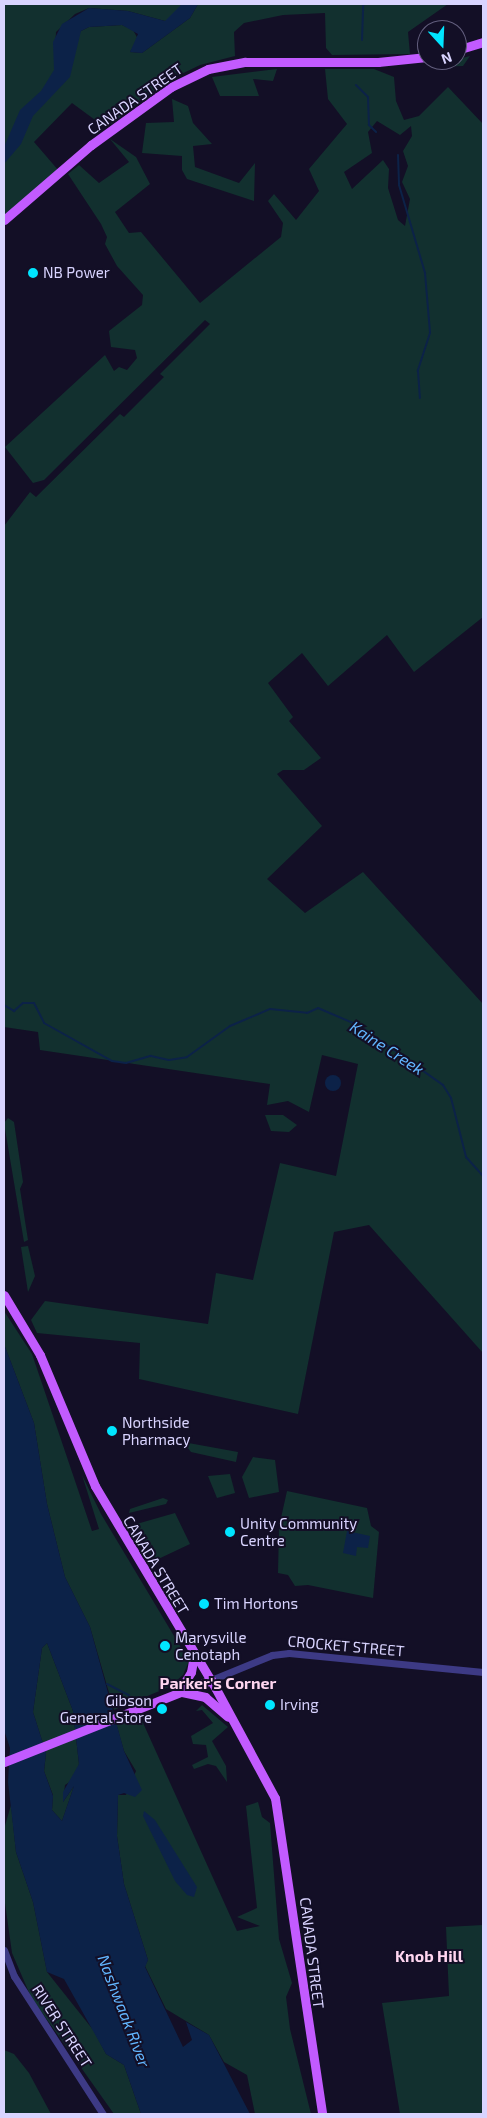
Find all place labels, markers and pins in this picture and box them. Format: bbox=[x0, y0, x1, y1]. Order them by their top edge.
place label: NB Power bbox=[43, 264, 110, 282]
marker: NB Power bbox=[27, 267, 39, 279]
place label: Northside Pharmacy bbox=[122, 1413, 190, 1448]
marker: Northside Pharmacy bbox=[106, 1425, 118, 1437]
place label: Unity Community Centre bbox=[240, 1514, 357, 1549]
marker: Unity Community Centre bbox=[224, 1526, 236, 1538]
place label: Tim Hortons bbox=[214, 1595, 298, 1613]
marker: Tim Hortons bbox=[198, 1598, 210, 1610]
place label: Marysville Cenotaph bbox=[175, 1628, 247, 1663]
marker: Marysville Cenotaph bbox=[159, 1640, 171, 1652]
place label: Gibson General Store bbox=[59, 1691, 152, 1726]
place label: Irving bbox=[280, 1696, 319, 1714]
marker: Irving bbox=[264, 1699, 276, 1711]
marker: Gibson General Store bbox=[156, 1703, 168, 1715]

